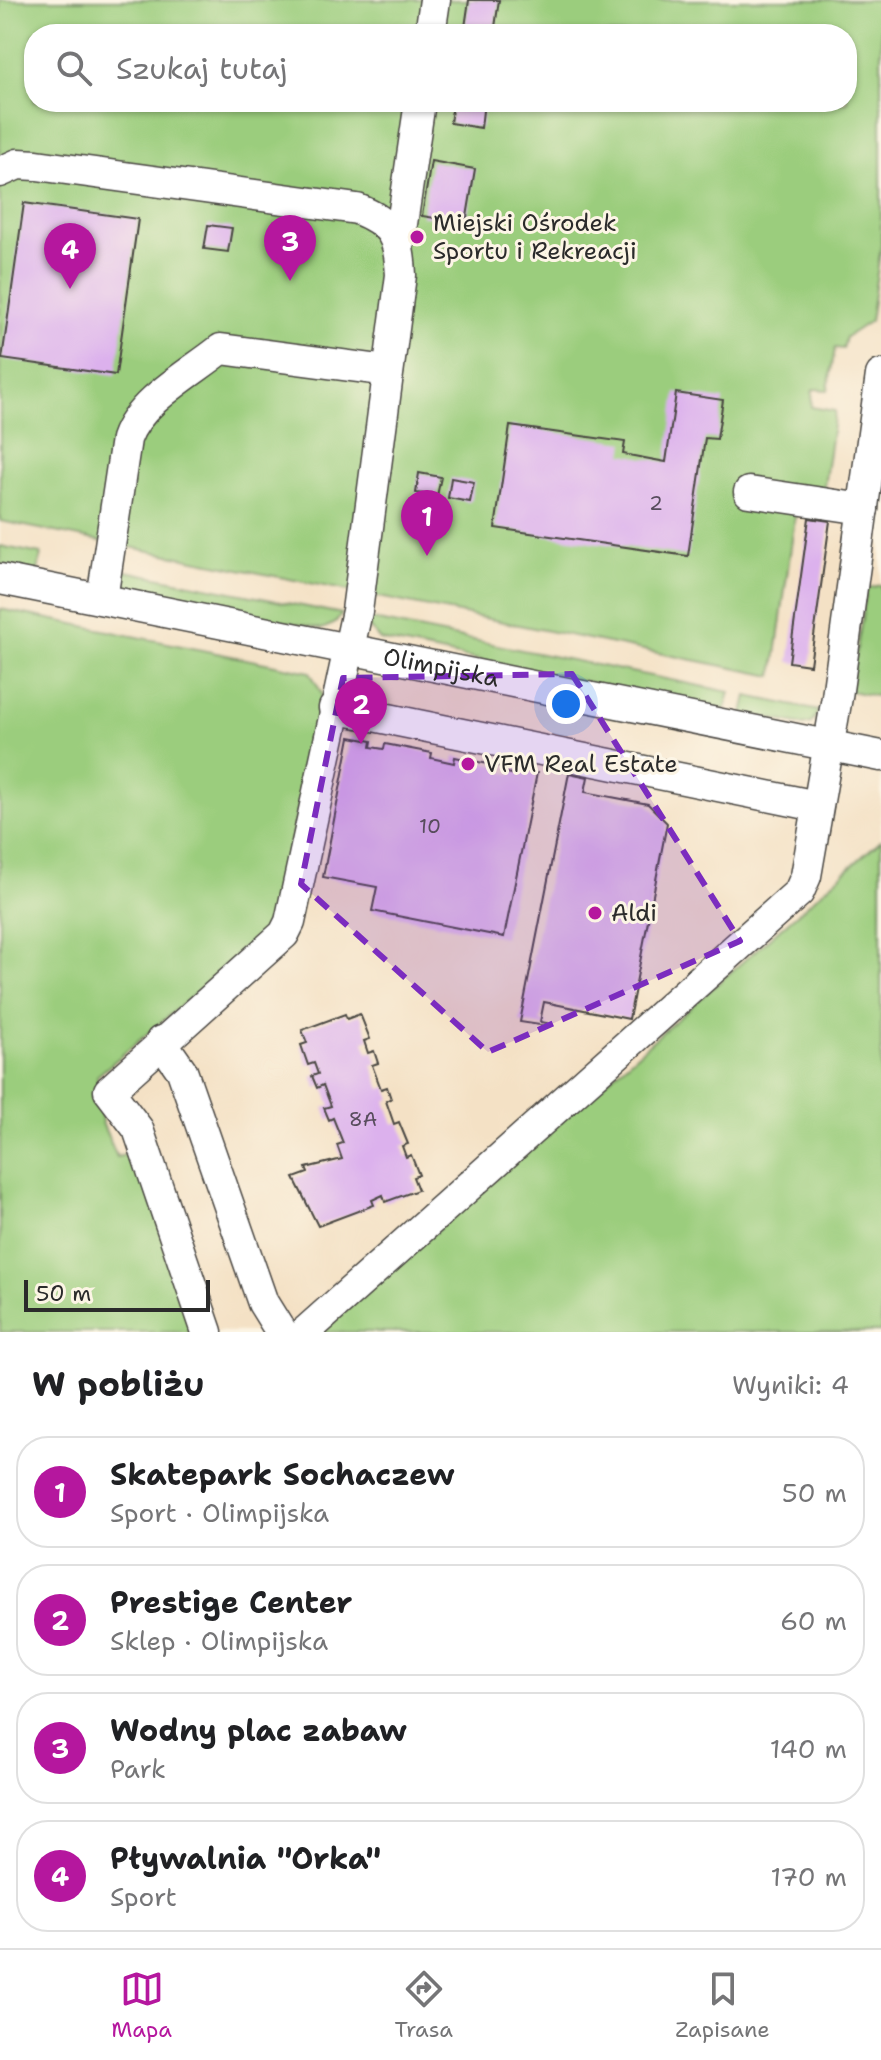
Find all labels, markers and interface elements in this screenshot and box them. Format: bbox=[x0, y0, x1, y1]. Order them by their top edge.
search box bbox=[24, 24, 857, 112]
icon: search bbox=[52, 46, 96, 90]
text: Szukaj tutaj bbox=[116, 48, 288, 89]
place label: Miejski Ośrodek Sportu i Rekreacji bbox=[433, 207, 637, 267]
pin: 3 bbox=[264, 215, 316, 281]
pin: 4 bbox=[44, 223, 96, 289]
marker: Miejski Ośrodek Sportu i Rekreacji bbox=[408, 228, 426, 246]
pin: 1 bbox=[401, 490, 453, 556]
house number: 2 bbox=[649, 490, 663, 516]
street label: Olimpijska bbox=[380, 640, 502, 695]
pin: 2 bbox=[335, 678, 387, 744]
your location bbox=[546, 684, 586, 724]
place label: VFM Real Estate bbox=[484, 748, 678, 780]
marker: VFM Real Estate bbox=[459, 755, 477, 773]
house number: 10 bbox=[419, 813, 441, 839]
place label: Aldi bbox=[611, 897, 657, 929]
marker: Aldi bbox=[586, 904, 604, 922]
house number: 8A bbox=[349, 1106, 377, 1132]
scale bar bbox=[24, 1276, 210, 1312]
text: 50 m bbox=[36, 1279, 91, 1308]
text: W pobliżu bbox=[32, 1361, 205, 1407]
text: Wyniki: 4 bbox=[732, 1367, 849, 1402]
text: Skatepark Sochaczew bbox=[110, 1454, 454, 1495]
text: 1 bbox=[54, 1475, 66, 1510]
text: 50 m bbox=[782, 1475, 847, 1510]
text: Sport · Olimpijska bbox=[110, 1495, 329, 1530]
text: Prestige Center bbox=[110, 1582, 352, 1623]
text: 2 bbox=[51, 1603, 69, 1638]
text: 60 m bbox=[780, 1603, 847, 1638]
text: Sklep · Olimpijska bbox=[110, 1623, 328, 1658]
text: Wodny plac zabaw bbox=[110, 1710, 407, 1751]
text: 3 bbox=[51, 1731, 69, 1766]
text: 140 m bbox=[770, 1731, 847, 1766]
text: Park bbox=[110, 1751, 166, 1786]
text: Pływalnia "Orka" bbox=[110, 1838, 381, 1879]
text: 4 bbox=[51, 1859, 69, 1894]
text: 170 m bbox=[770, 1859, 847, 1894]
text: Sport bbox=[110, 1879, 177, 1914]
tab: Mapa bbox=[111, 1967, 172, 2044]
tab: Trasa bbox=[394, 1967, 453, 2044]
tab: Zapisane bbox=[675, 1967, 770, 2044]

